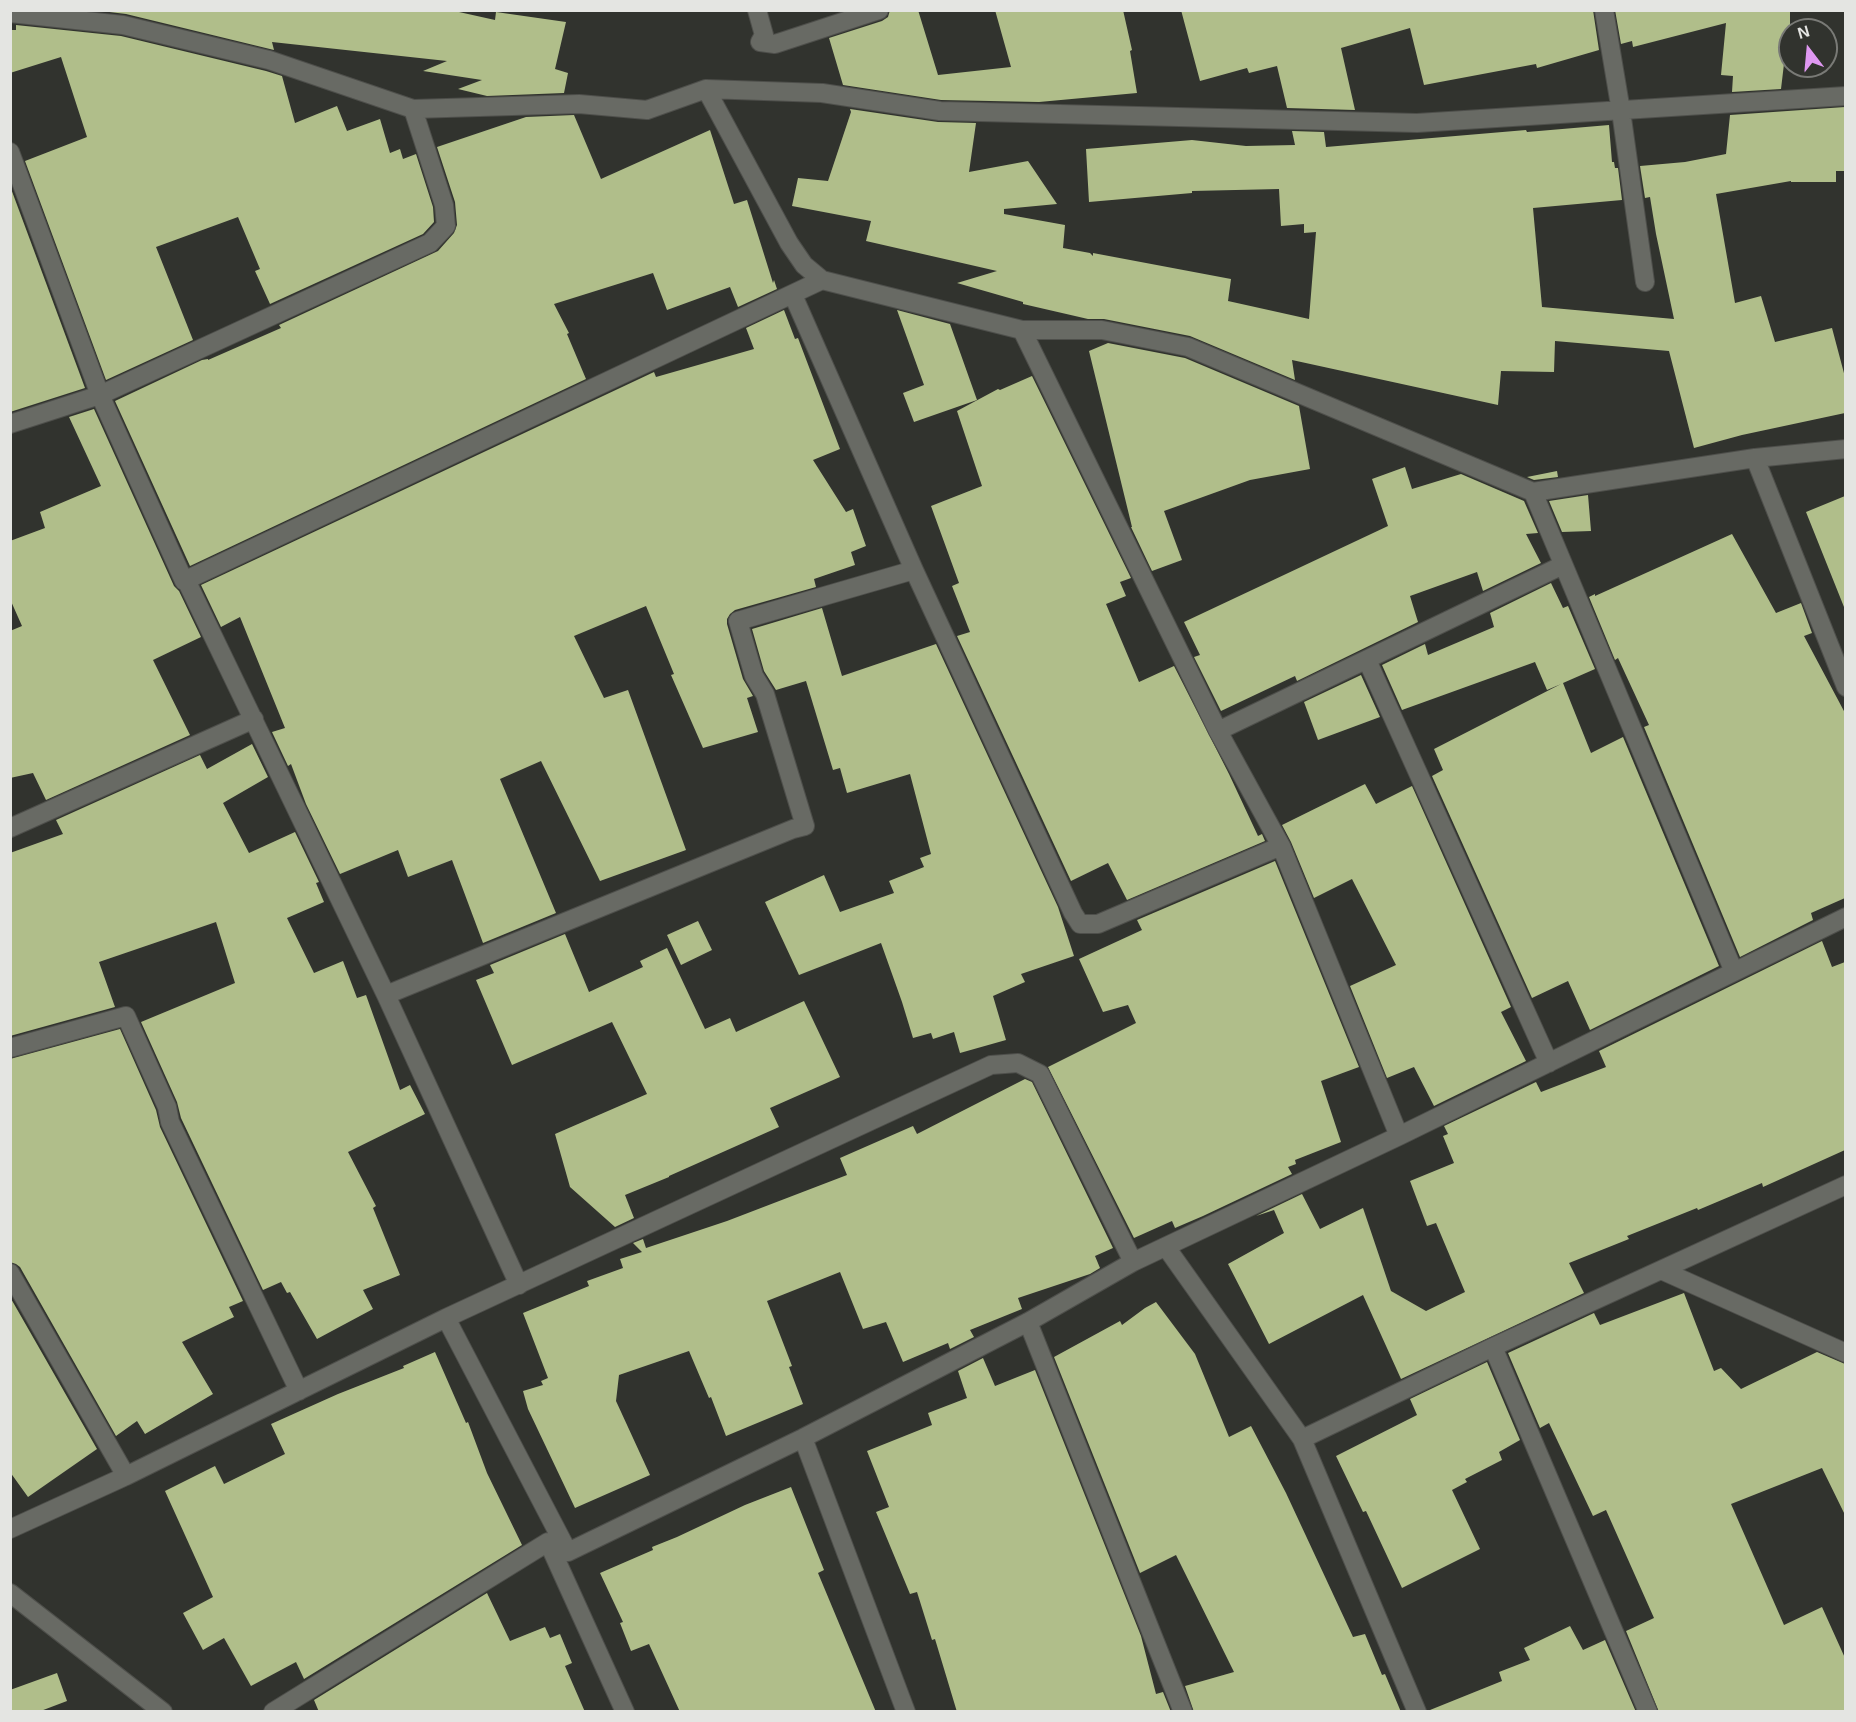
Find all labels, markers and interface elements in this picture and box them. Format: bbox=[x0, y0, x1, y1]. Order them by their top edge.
north arrow bbox=[1778, 18, 1838, 78]
text: N bbox=[1796, 22, 1811, 42]

